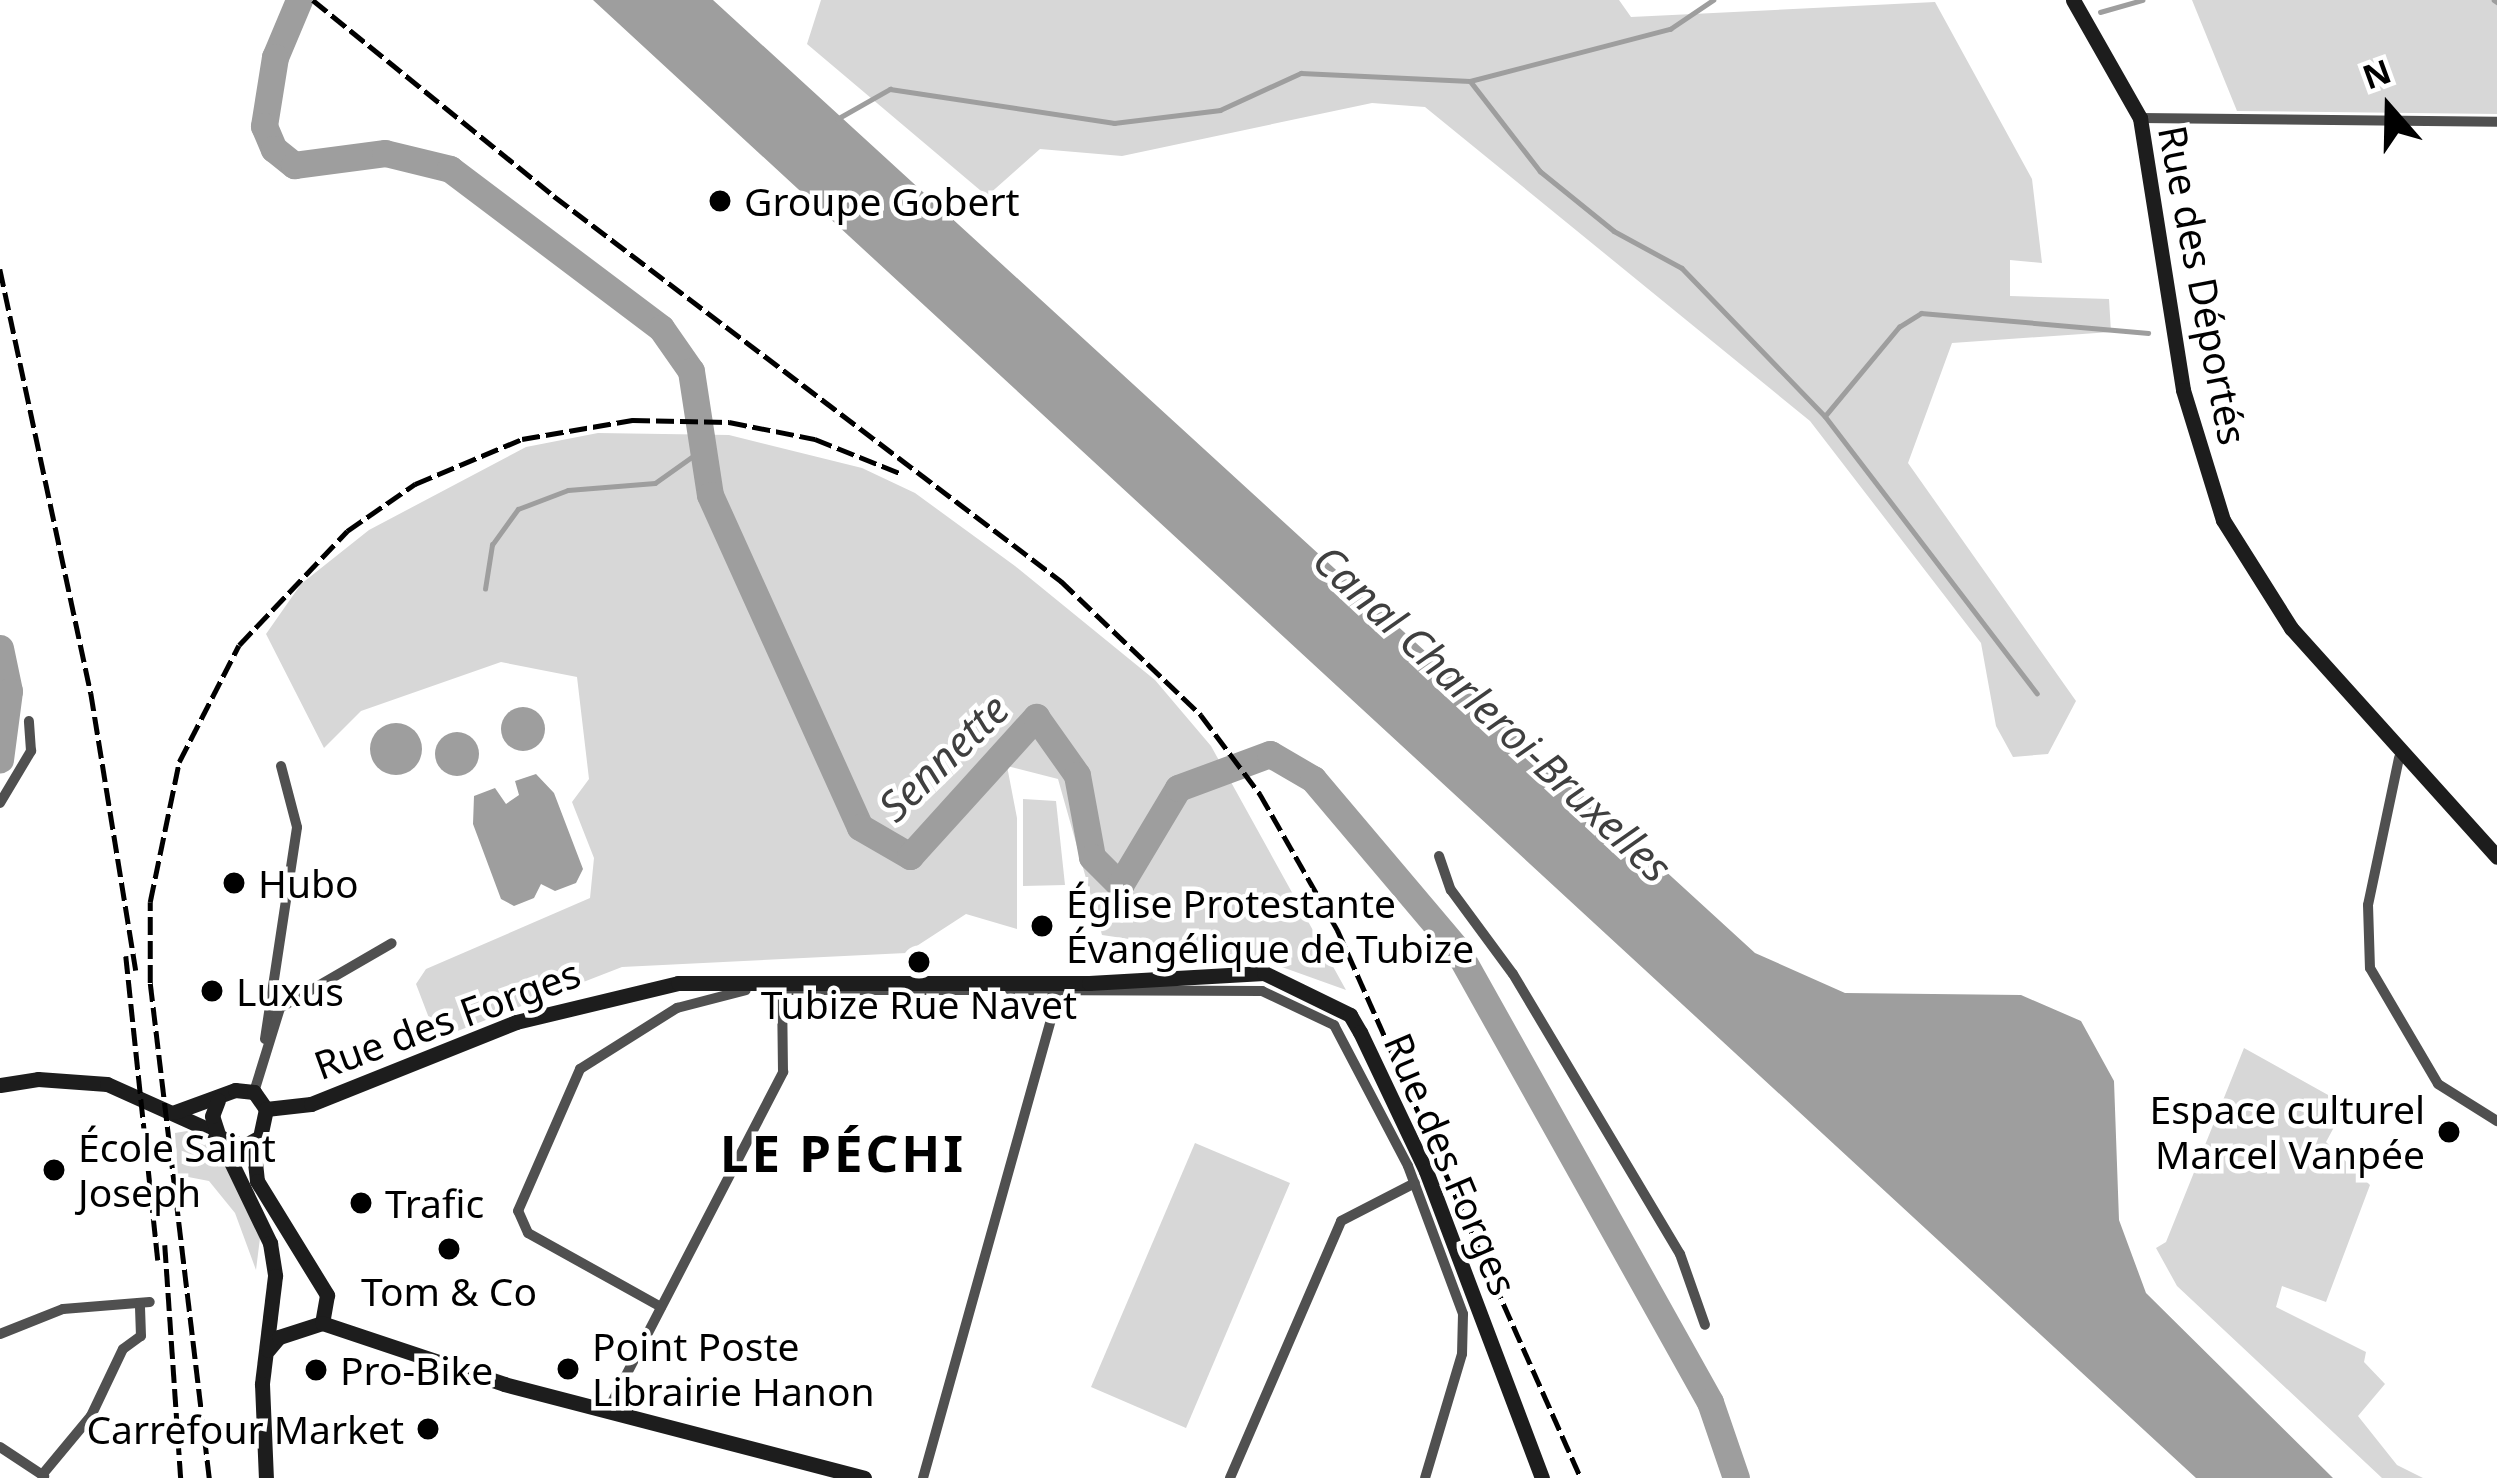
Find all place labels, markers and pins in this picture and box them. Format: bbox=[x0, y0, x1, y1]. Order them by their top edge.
place label: Groupe Gobert bbox=[744, 178, 1020, 224]
marker: Groupe Gobert bbox=[707, 188, 733, 214]
place label: Hubo bbox=[258, 860, 359, 906]
marker: Hubo bbox=[221, 870, 247, 896]
place label: Église Protestante Évangélique de Tubize bbox=[1066, 881, 1474, 972]
marker: Église Protestante Évangélique de Tubize bbox=[1029, 913, 1055, 939]
marker: Tubize Rue Navet bbox=[906, 949, 932, 975]
place label: Luxus bbox=[236, 968, 344, 1014]
marker: Luxus bbox=[199, 978, 225, 1004]
place label: Tubize Rue Navet bbox=[761, 981, 1077, 1027]
place label: Espace culturel Marcel Vanpée bbox=[2149, 1087, 2425, 1178]
marker: Espace culturel Marcel Vanpée bbox=[2436, 1119, 2462, 1145]
place label: École Saint Joseph bbox=[78, 1125, 276, 1216]
marker: École Saint Joseph bbox=[41, 1157, 67, 1183]
place label: Trafic bbox=[385, 1180, 484, 1226]
marker: Trafic bbox=[348, 1190, 374, 1216]
marker: Tom & Co bbox=[436, 1236, 462, 1262]
place label: Tom & Co bbox=[361, 1268, 537, 1314]
place label: Point Poste Librairie Hanon bbox=[592, 1324, 875, 1415]
place label: Pro-Bike bbox=[340, 1347, 493, 1393]
marker: Point Poste Librairie Hanon bbox=[555, 1356, 581, 1382]
marker: Pro-Bike bbox=[303, 1357, 329, 1383]
place label: Carrefour Market bbox=[86, 1406, 404, 1452]
marker: Carrefour Market bbox=[415, 1416, 441, 1442]

